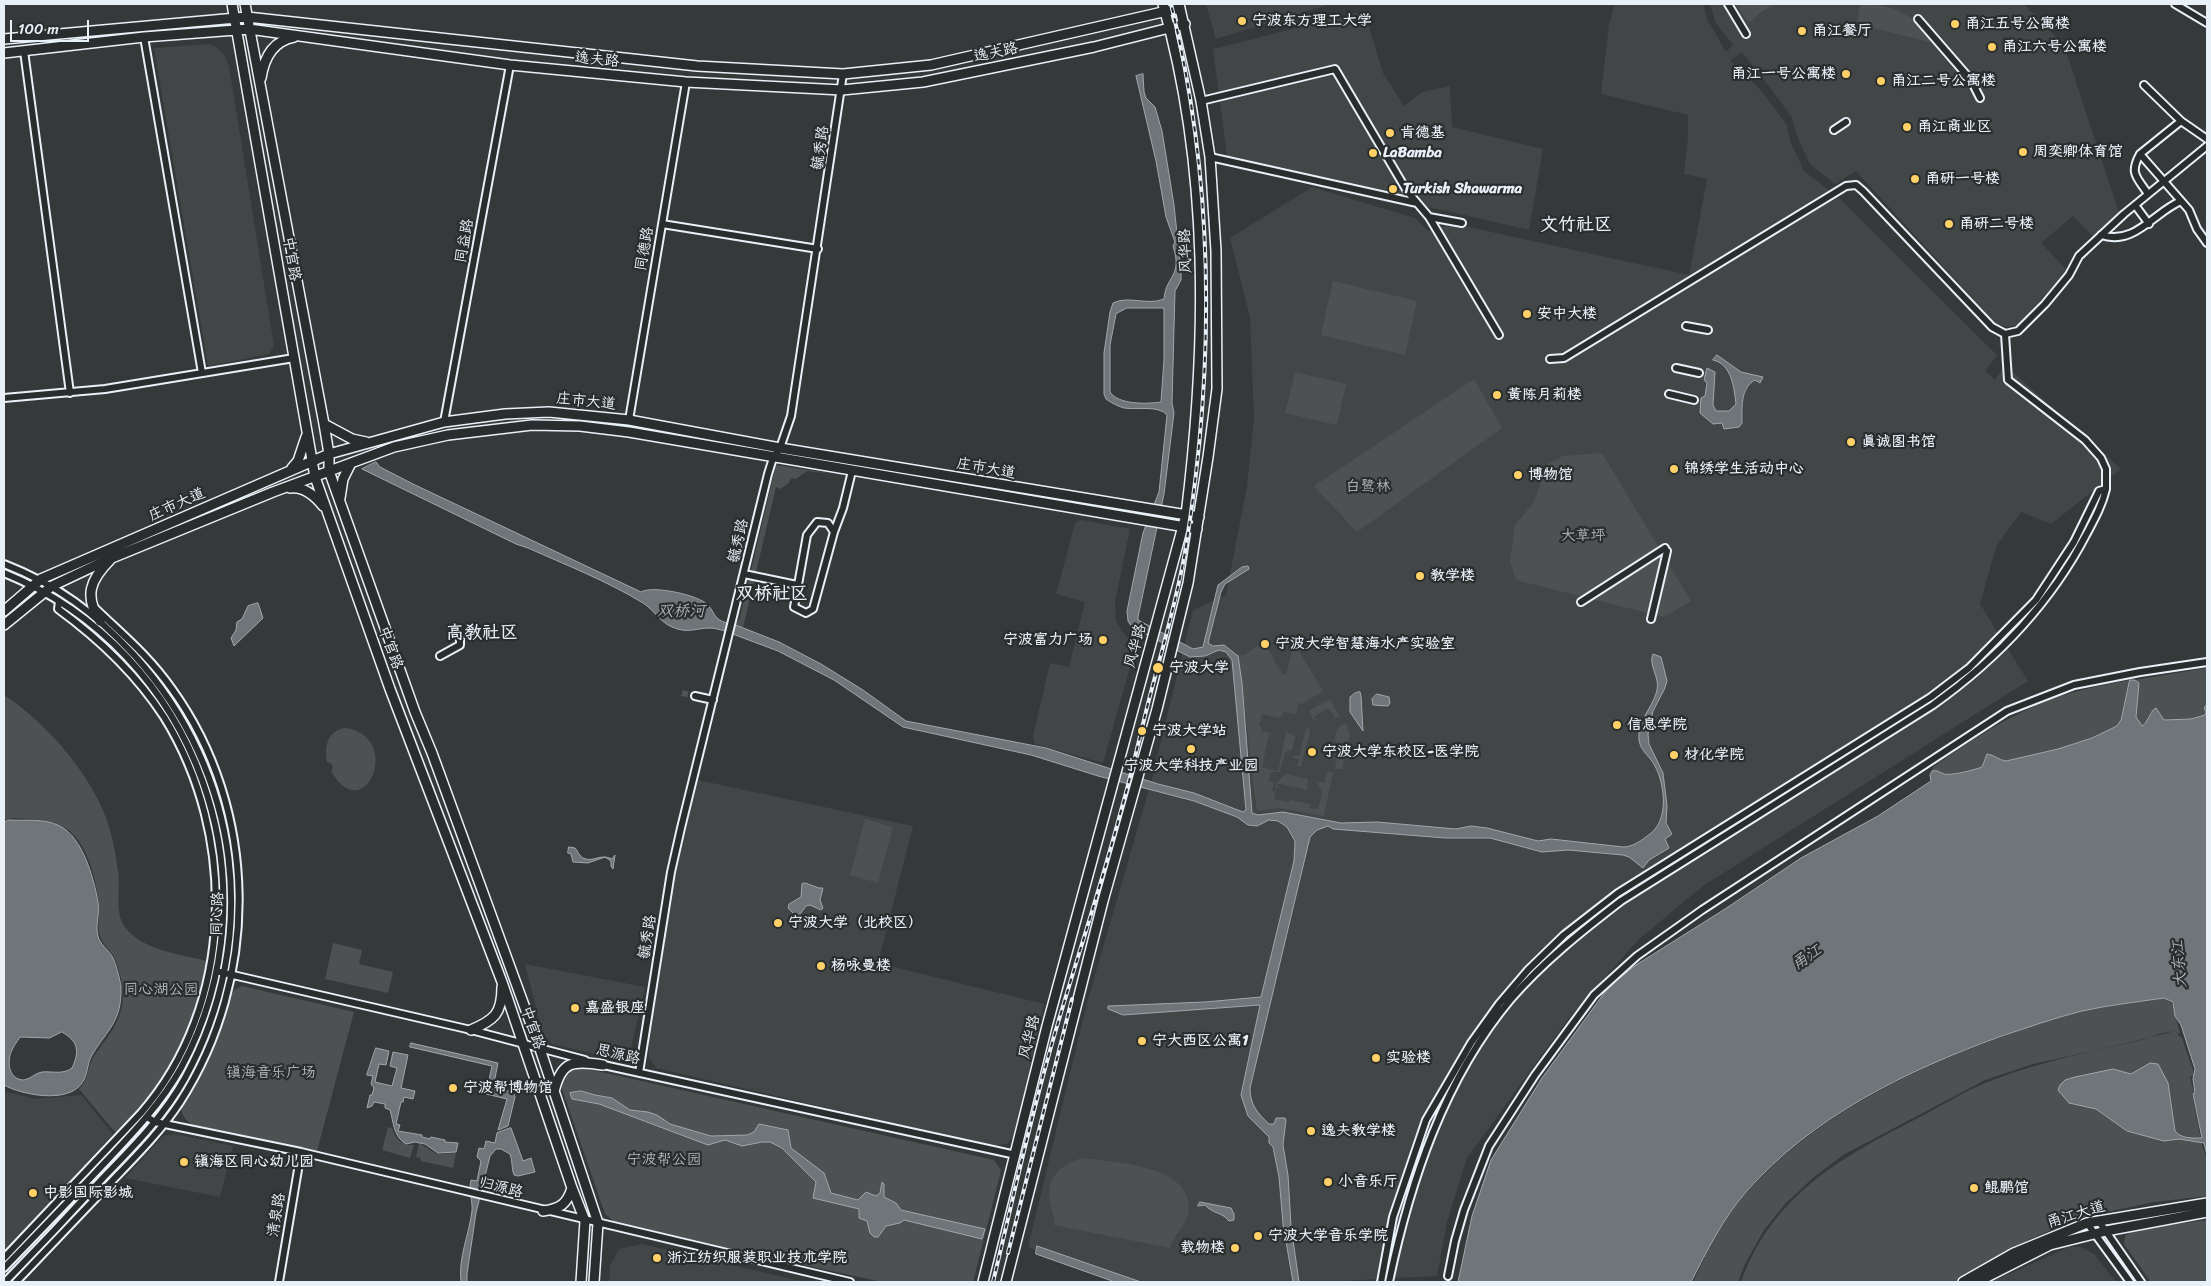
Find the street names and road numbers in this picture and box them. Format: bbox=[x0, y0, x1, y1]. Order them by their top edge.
street label: 逸夫路 bbox=[972, 40, 1020, 66]
street label: 逸夫路 bbox=[574, 49, 620, 71]
street label: 毓秀路 bbox=[809, 124, 833, 172]
street label: 同益路 bbox=[452, 217, 478, 265]
street label: 同德路 bbox=[632, 225, 658, 273]
street label: 风华路 bbox=[1176, 228, 1196, 274]
street label: 中官路 bbox=[278, 235, 304, 283]
street label: 庄市大道 bbox=[555, 390, 617, 414]
street label: 庄市大道 bbox=[955, 455, 1017, 483]
street label: 庄市大道 bbox=[146, 485, 208, 525]
street label: 毓秀路 bbox=[725, 517, 753, 565]
street label: 风华路 bbox=[1121, 622, 1151, 670]
street label: 中官路 bbox=[374, 624, 406, 672]
street label: 同心路 bbox=[208, 891, 228, 937]
street label: 毓秀路 bbox=[636, 913, 660, 961]
street label: 中官路 bbox=[516, 1004, 548, 1052]
street label: 风华路 bbox=[1016, 1013, 1044, 1061]
street label: 思源路 bbox=[594, 1041, 642, 1069]
street label: 归源路 bbox=[477, 1174, 525, 1202]
street label: 清泉路 bbox=[265, 1191, 289, 1239]
street label: 甬江大道 bbox=[2045, 1198, 2107, 1232]

